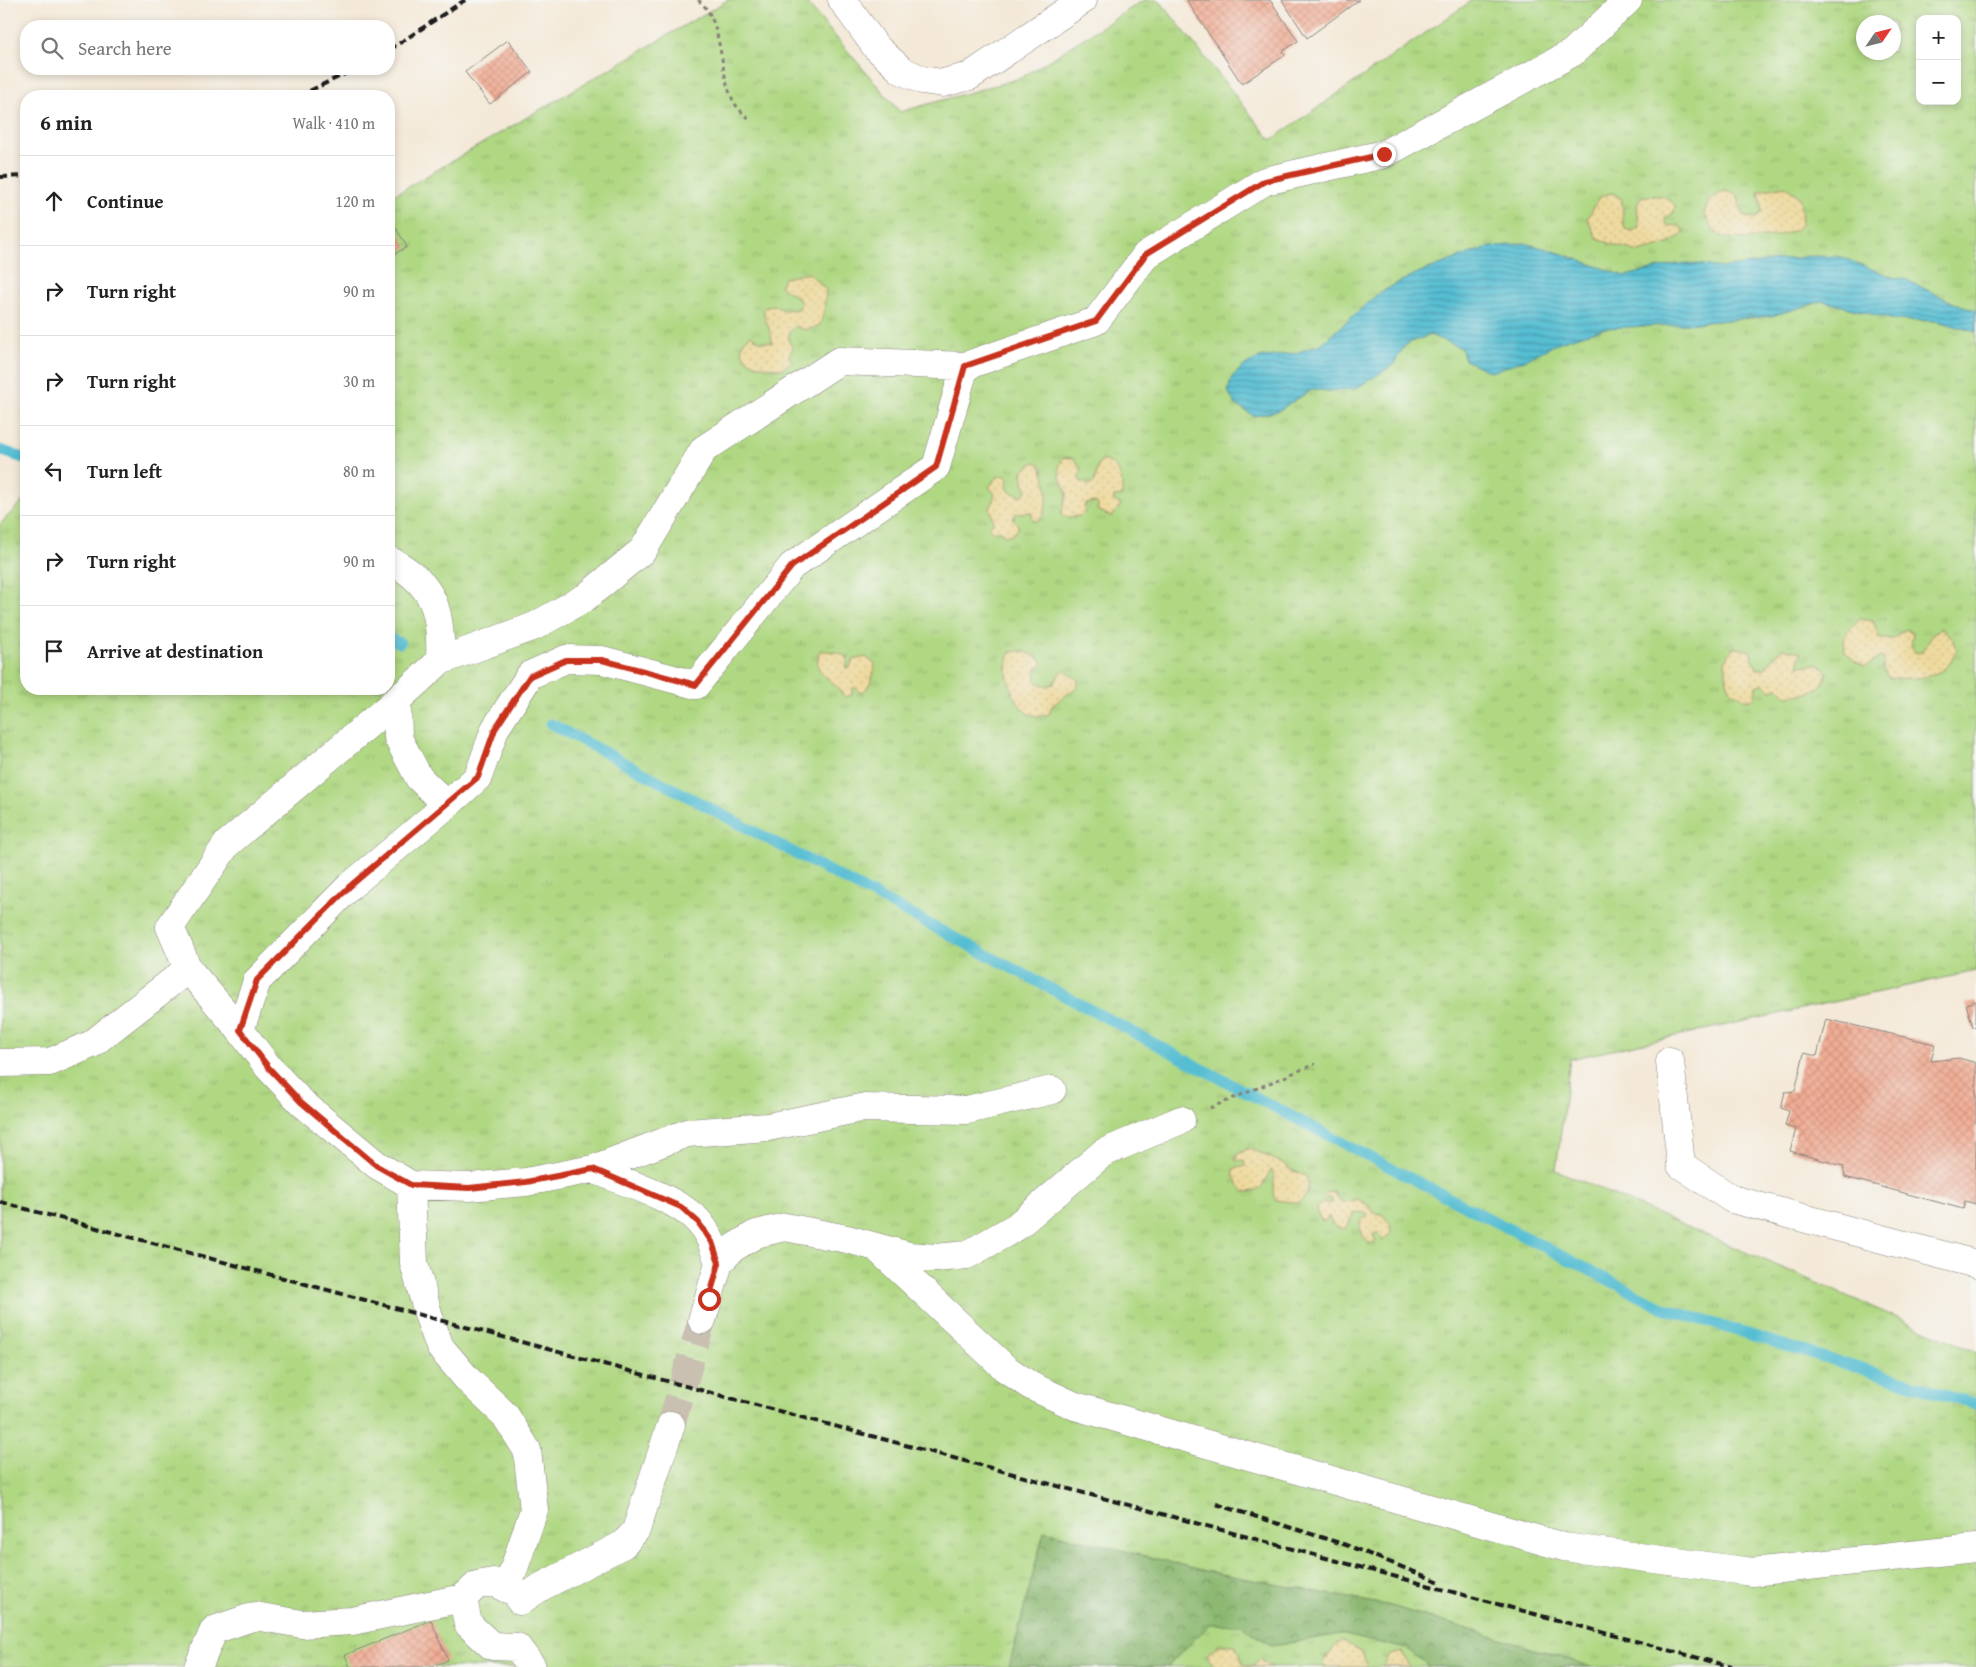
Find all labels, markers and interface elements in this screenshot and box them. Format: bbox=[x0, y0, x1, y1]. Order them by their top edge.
north arrow bbox=[1856, 15, 1901, 60]
map controls bbox=[1916, 15, 1961, 105]
button: + bbox=[1916, 15, 1961, 60]
search box bbox=[20, 20, 395, 75]
icon: search bbox=[38, 34, 66, 62]
text: Search here bbox=[78, 34, 172, 62]
button: − bbox=[1916, 60, 1961, 105]
text: 6 min bbox=[40, 107, 92, 138]
text: Walk · 410 m bbox=[292, 111, 375, 135]
route end bbox=[1373, 143, 1396, 166]
icon: ahead bbox=[40, 187, 68, 215]
text: Continue bbox=[87, 187, 164, 215]
text: 120 m bbox=[335, 189, 375, 213]
icon: right bbox=[40, 277, 68, 305]
text: Turn right bbox=[87, 277, 176, 305]
text: 90 m bbox=[343, 279, 375, 303]
icon: right bbox=[40, 367, 68, 395]
text: Turn right bbox=[87, 367, 176, 395]
text: 30 m bbox=[343, 369, 375, 393]
icon: left bbox=[40, 457, 68, 485]
text: Turn left bbox=[87, 457, 162, 485]
text: 80 m bbox=[343, 459, 375, 483]
icon: right bbox=[40, 547, 68, 575]
text: Turn right bbox=[87, 547, 176, 575]
text: 90 m bbox=[343, 549, 375, 573]
icon: arrive bbox=[40, 637, 68, 665]
text: Arrive at destination bbox=[87, 637, 263, 665]
route start bbox=[698, 1288, 721, 1311]

